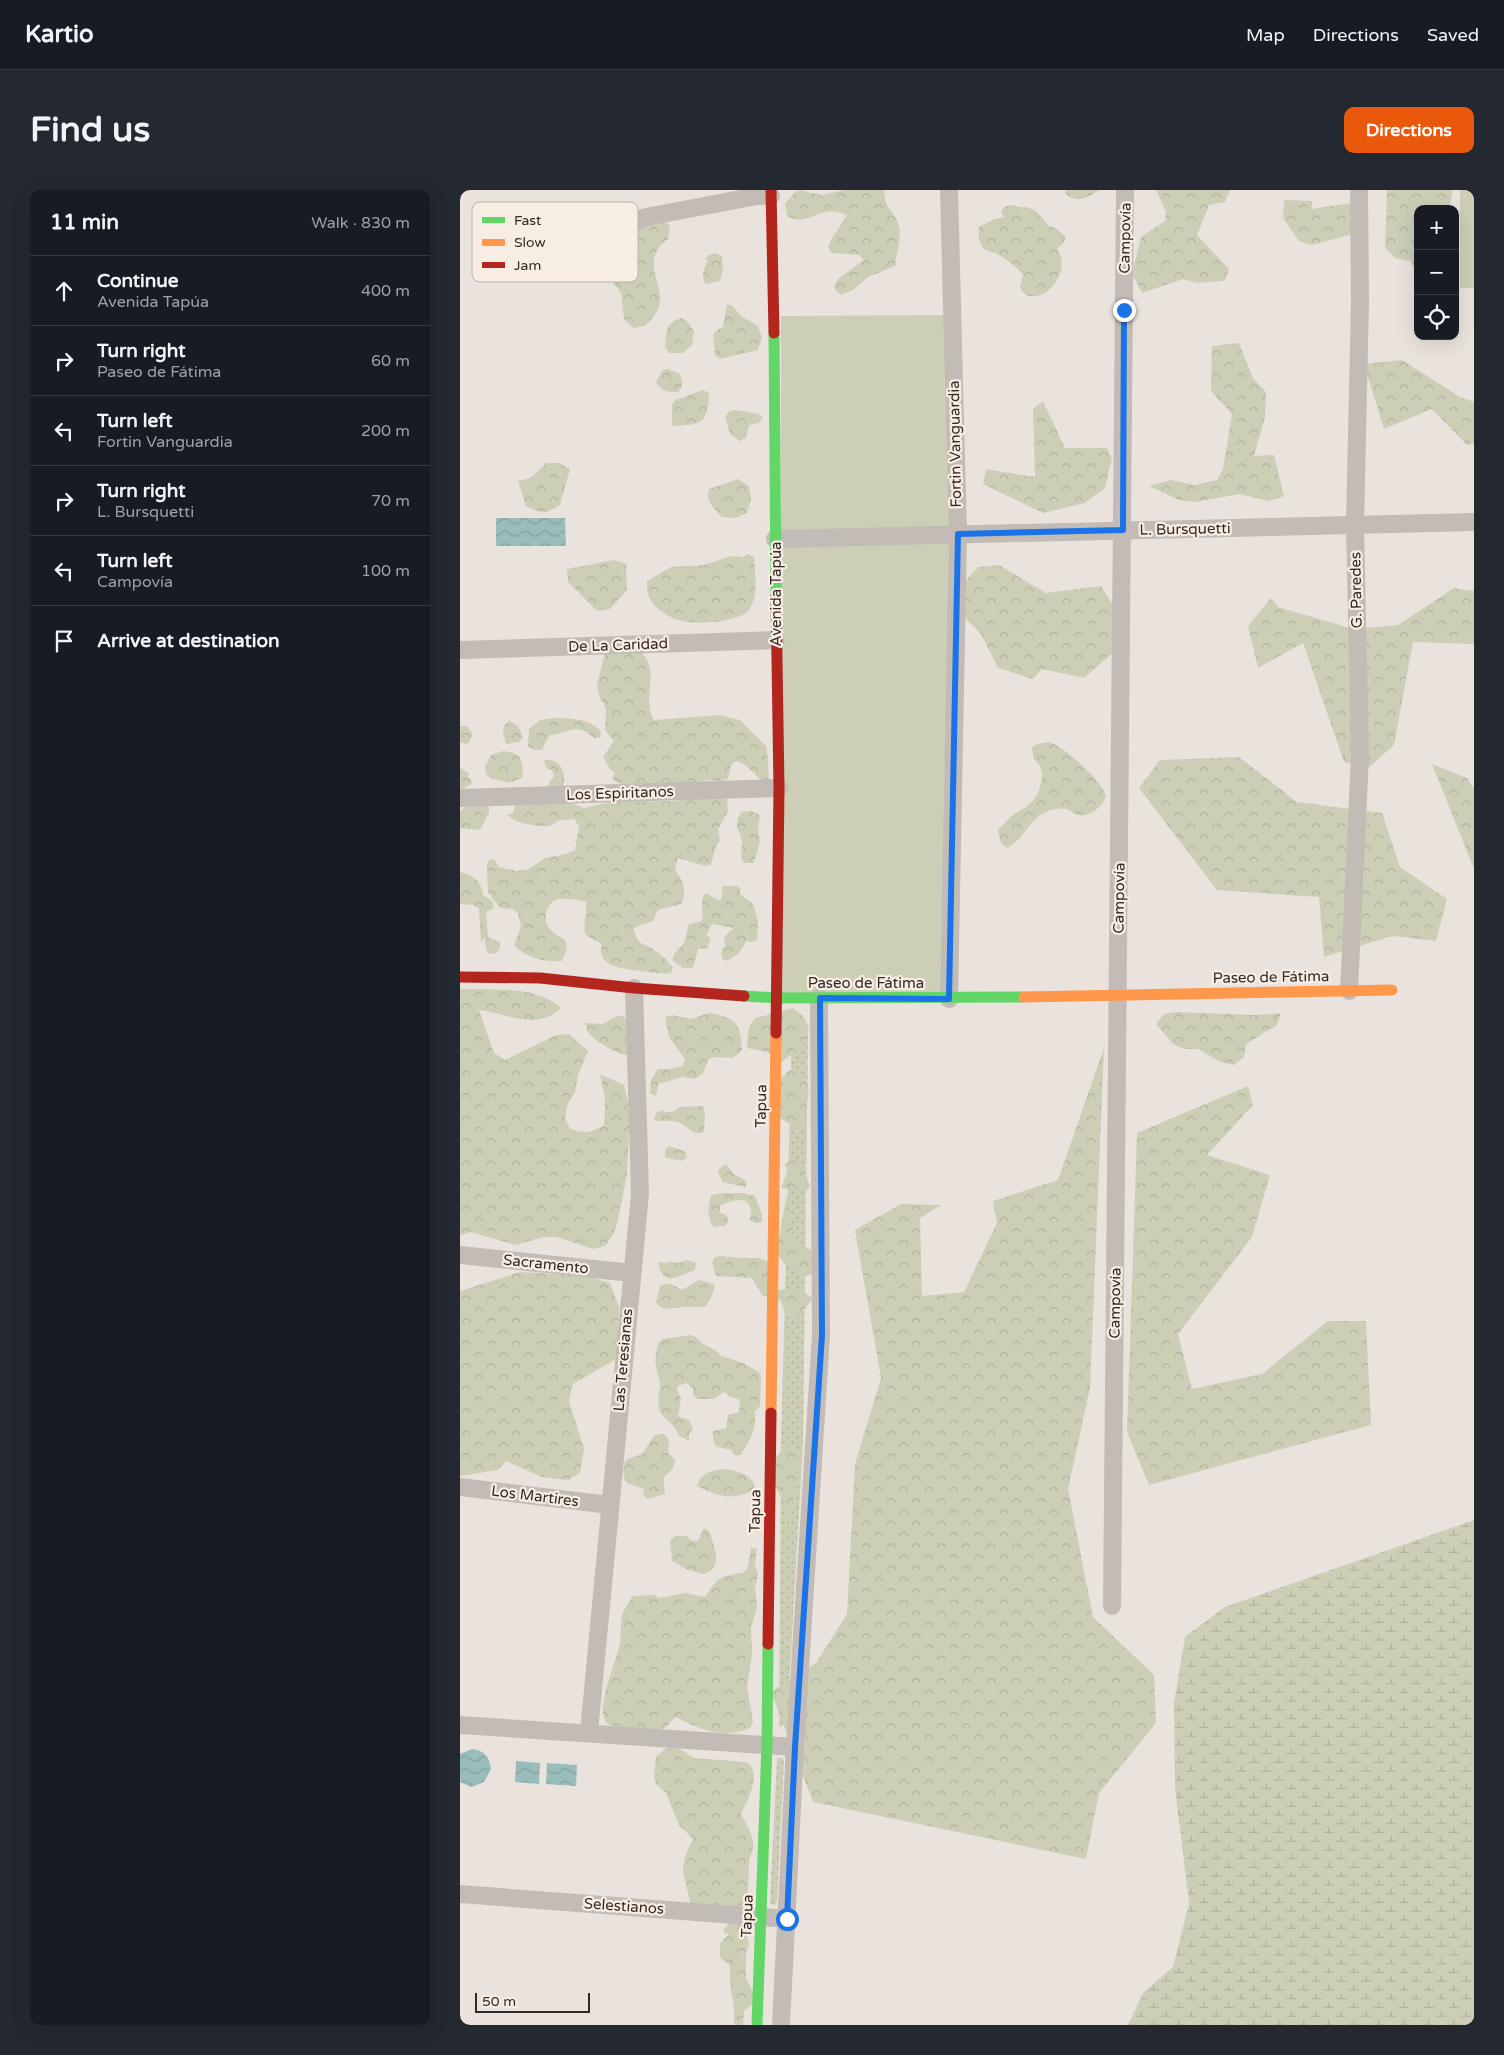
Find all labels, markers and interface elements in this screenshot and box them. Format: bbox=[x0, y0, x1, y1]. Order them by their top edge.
text: Kartio bbox=[25, 20, 94, 49]
text: Map bbox=[1246, 24, 1285, 46]
text: Directions bbox=[1313, 24, 1399, 46]
text: Saved bbox=[1427, 24, 1479, 46]
button: Directions bbox=[1344, 107, 1474, 153]
text: Find us bbox=[30, 109, 150, 151]
legend bbox=[472, 202, 638, 282]
street label: Campovía bbox=[1115, 202, 1135, 274]
map controls bbox=[1414, 205, 1459, 340]
button: + bbox=[1414, 205, 1459, 250]
text: 11 min bbox=[50, 210, 119, 235]
text: Fast bbox=[514, 212, 542, 229]
text: Walk · 830 m bbox=[311, 213, 410, 233]
text: Slow bbox=[514, 234, 546, 251]
button: − bbox=[1414, 250, 1459, 295]
text: Jam bbox=[514, 257, 541, 274]
text: Continue bbox=[97, 270, 179, 292]
icon: ahead bbox=[50, 277, 78, 305]
text: 400 m bbox=[361, 281, 410, 301]
text: Avenida Tapúa bbox=[97, 292, 209, 312]
button: locate bbox=[1414, 295, 1459, 340]
route end bbox=[1113, 299, 1136, 322]
text: Turn right bbox=[97, 340, 185, 362]
icon: right bbox=[50, 347, 78, 375]
text: 60 m bbox=[371, 351, 410, 371]
text: Paseo de Fátima bbox=[97, 362, 221, 382]
street label: Fortin Vanguardia bbox=[945, 380, 965, 508]
text: Turn left bbox=[97, 410, 173, 432]
icon: left bbox=[50, 417, 78, 445]
text: 200 m bbox=[361, 421, 410, 441]
text: Fortin Vanguardia bbox=[97, 432, 233, 452]
text: Turn right bbox=[97, 480, 185, 502]
icon: right bbox=[50, 487, 78, 515]
text: 70 m bbox=[371, 491, 410, 511]
text: L. Bursquetti bbox=[97, 502, 194, 522]
street label: L. Bursquetti bbox=[1139, 519, 1231, 539]
street label: Avenida Tapúa bbox=[767, 541, 785, 647]
text: Turn left bbox=[97, 550, 173, 572]
street label: G. Paredes bbox=[1346, 552, 1366, 628]
icon: left bbox=[50, 557, 78, 585]
text: 100 m bbox=[361, 561, 410, 581]
text: Campovía bbox=[97, 572, 173, 592]
icon: arrive bbox=[50, 627, 78, 655]
text: Arrive at destination bbox=[97, 630, 280, 652]
street label: De La Caridad bbox=[568, 634, 668, 656]
street label: Los Espiritanos bbox=[566, 782, 674, 804]
street label: Campovía bbox=[1109, 862, 1129, 934]
street label: Paseo de Fátima bbox=[1213, 967, 1329, 987]
street label: Paseo de Fátima bbox=[808, 974, 924, 992]
street label: Tapua bbox=[752, 1084, 770, 1128]
street label: Sacramento bbox=[502, 1251, 590, 1277]
street label: Campovía bbox=[1105, 1267, 1125, 1339]
street label: Las Teresianas bbox=[610, 1308, 636, 1412]
street label: Los Martires bbox=[490, 1482, 580, 1510]
street label: Tapua bbox=[746, 1489, 764, 1533]
street label: Selestianos bbox=[583, 1894, 665, 1918]
street label: Tapua bbox=[737, 1894, 757, 1938]
route start bbox=[776, 1908, 799, 1931]
scale bar bbox=[475, 1990, 590, 2013]
text: 50 m bbox=[482, 1993, 516, 2010]

